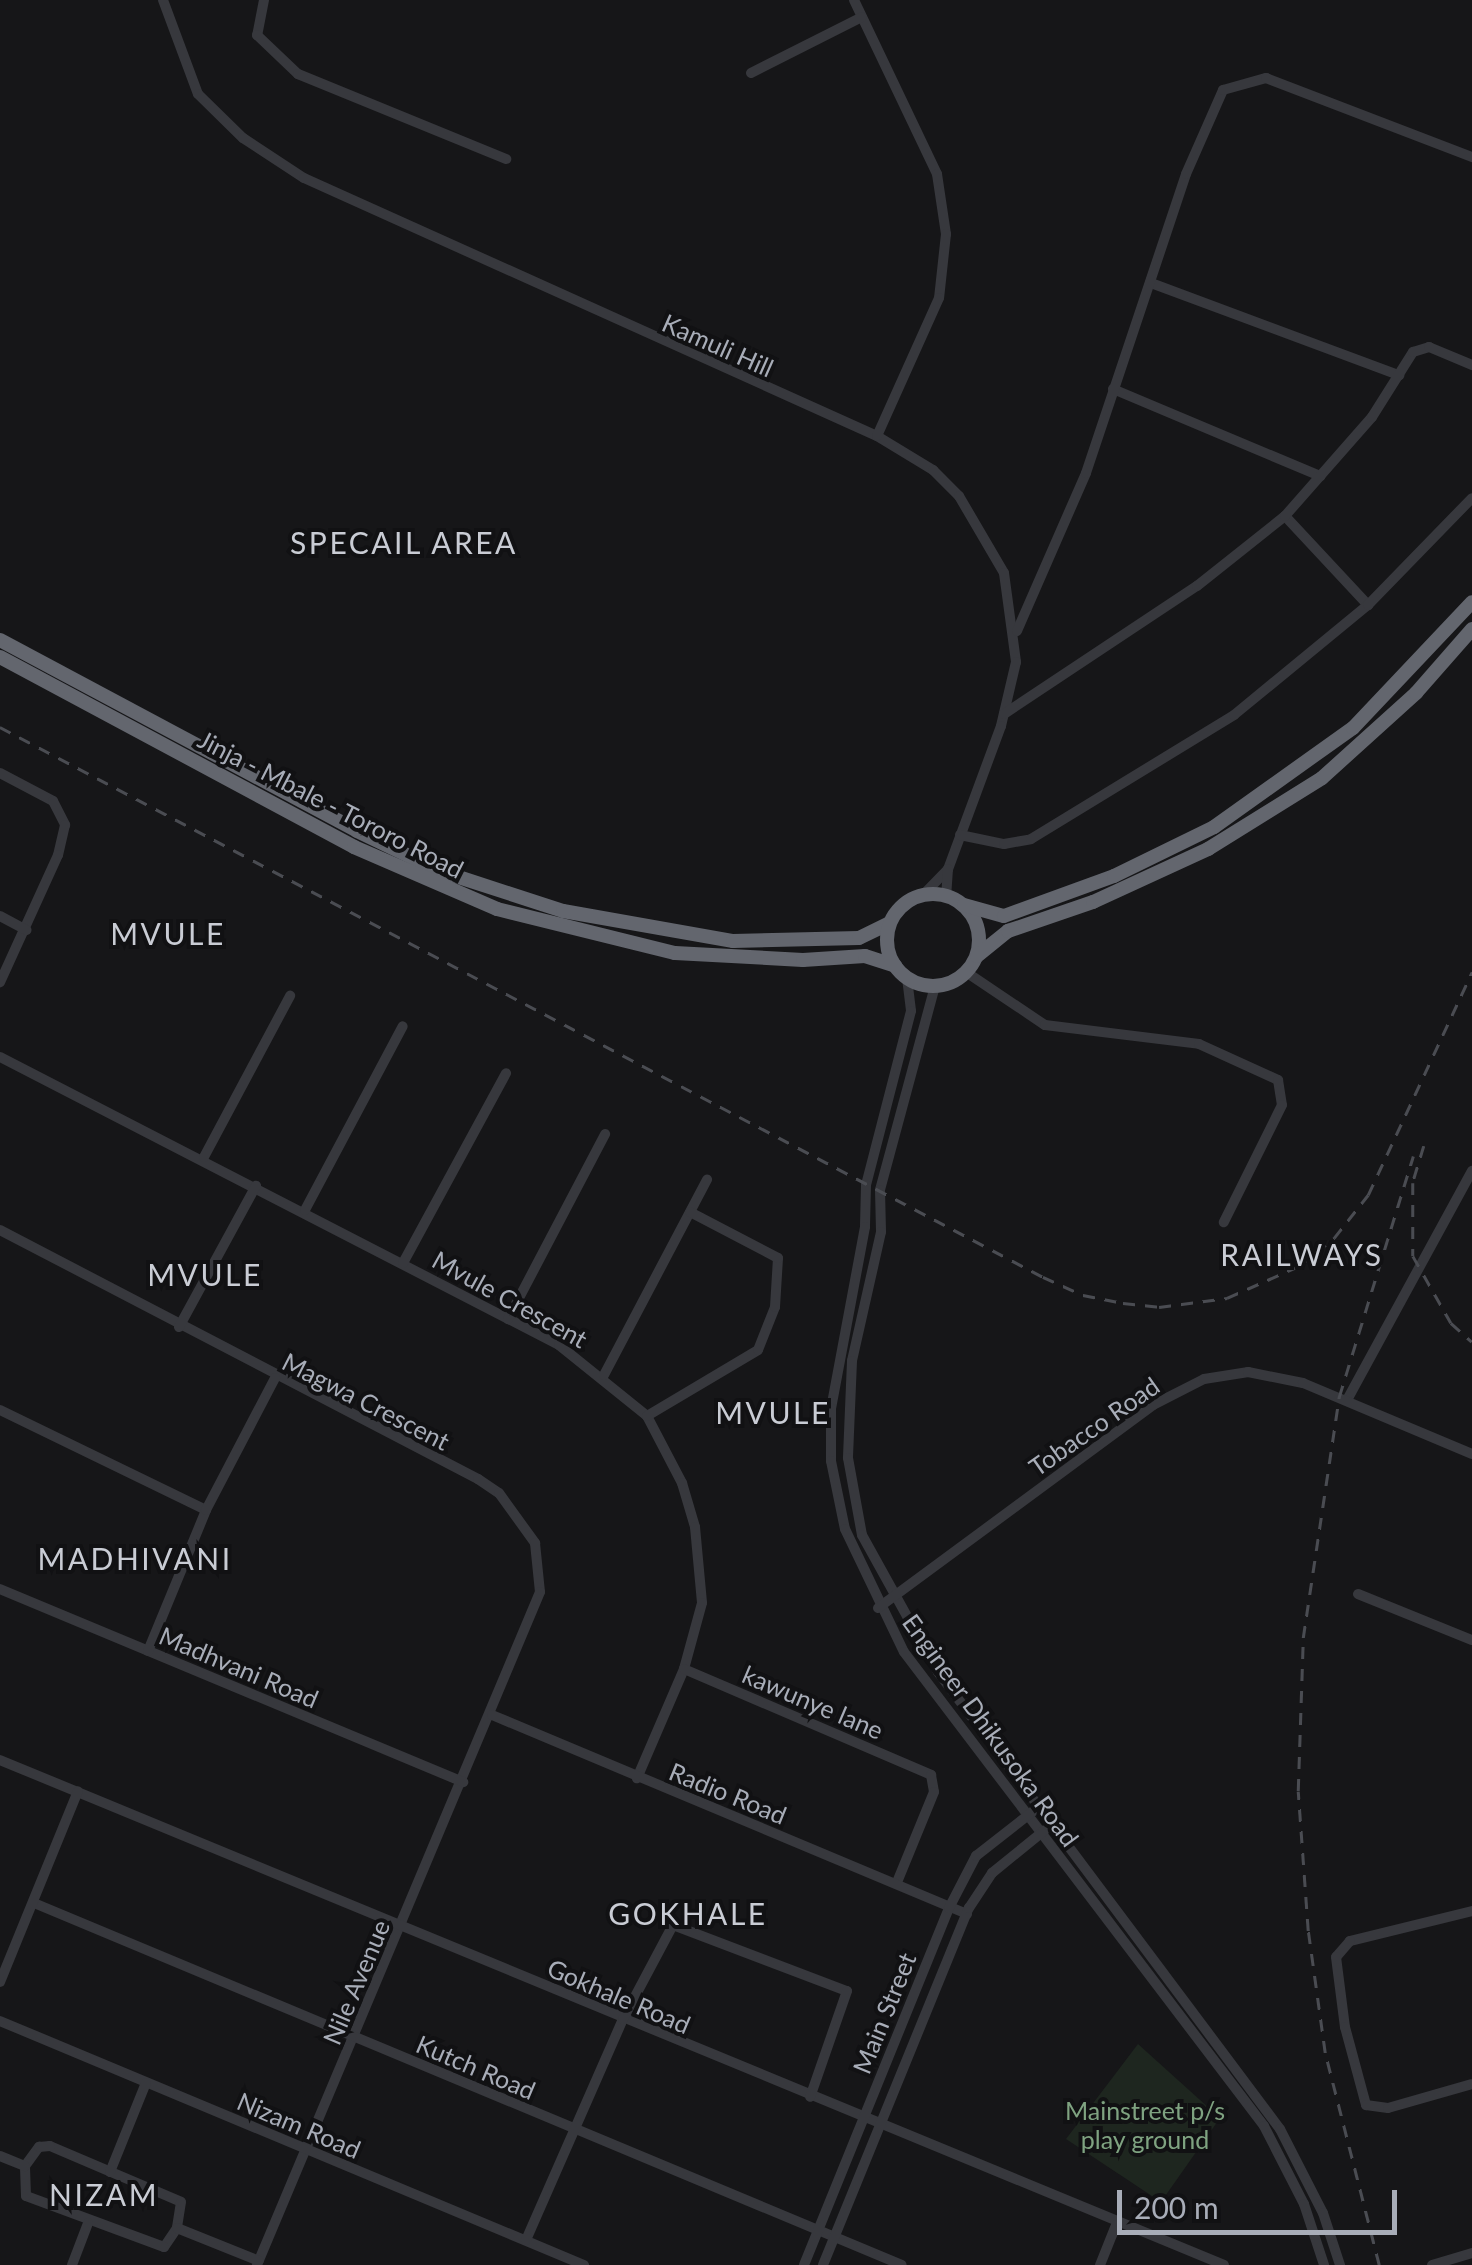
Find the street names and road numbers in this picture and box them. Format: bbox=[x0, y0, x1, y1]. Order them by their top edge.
street label: Kamuli Hill bbox=[658, 307, 778, 383]
street label: Jinja - Mbale - Tororo Road bbox=[193, 724, 469, 884]
street label: Mvule Crescent bbox=[427, 1244, 593, 1354]
street label: Magwa Crescent bbox=[277, 1346, 455, 1456]
street label: Tobacco Road bbox=[1023, 1370, 1165, 1482]
street label: Engineer Dhikusoka Road bbox=[897, 1608, 1085, 1852]
street label: Madhvani Road bbox=[155, 1620, 323, 1714]
street label: kawunye lane bbox=[738, 1659, 888, 1745]
street label: Radio Road bbox=[665, 1756, 791, 1830]
street label: Nile Avenue bbox=[316, 1915, 396, 2049]
street label: Main Street bbox=[846, 1948, 922, 2078]
street label: Gokhale Road bbox=[543, 1952, 695, 2040]
street label: Kutch Road bbox=[412, 2028, 540, 2106]
street label: Nizam Road bbox=[233, 2086, 365, 2164]

